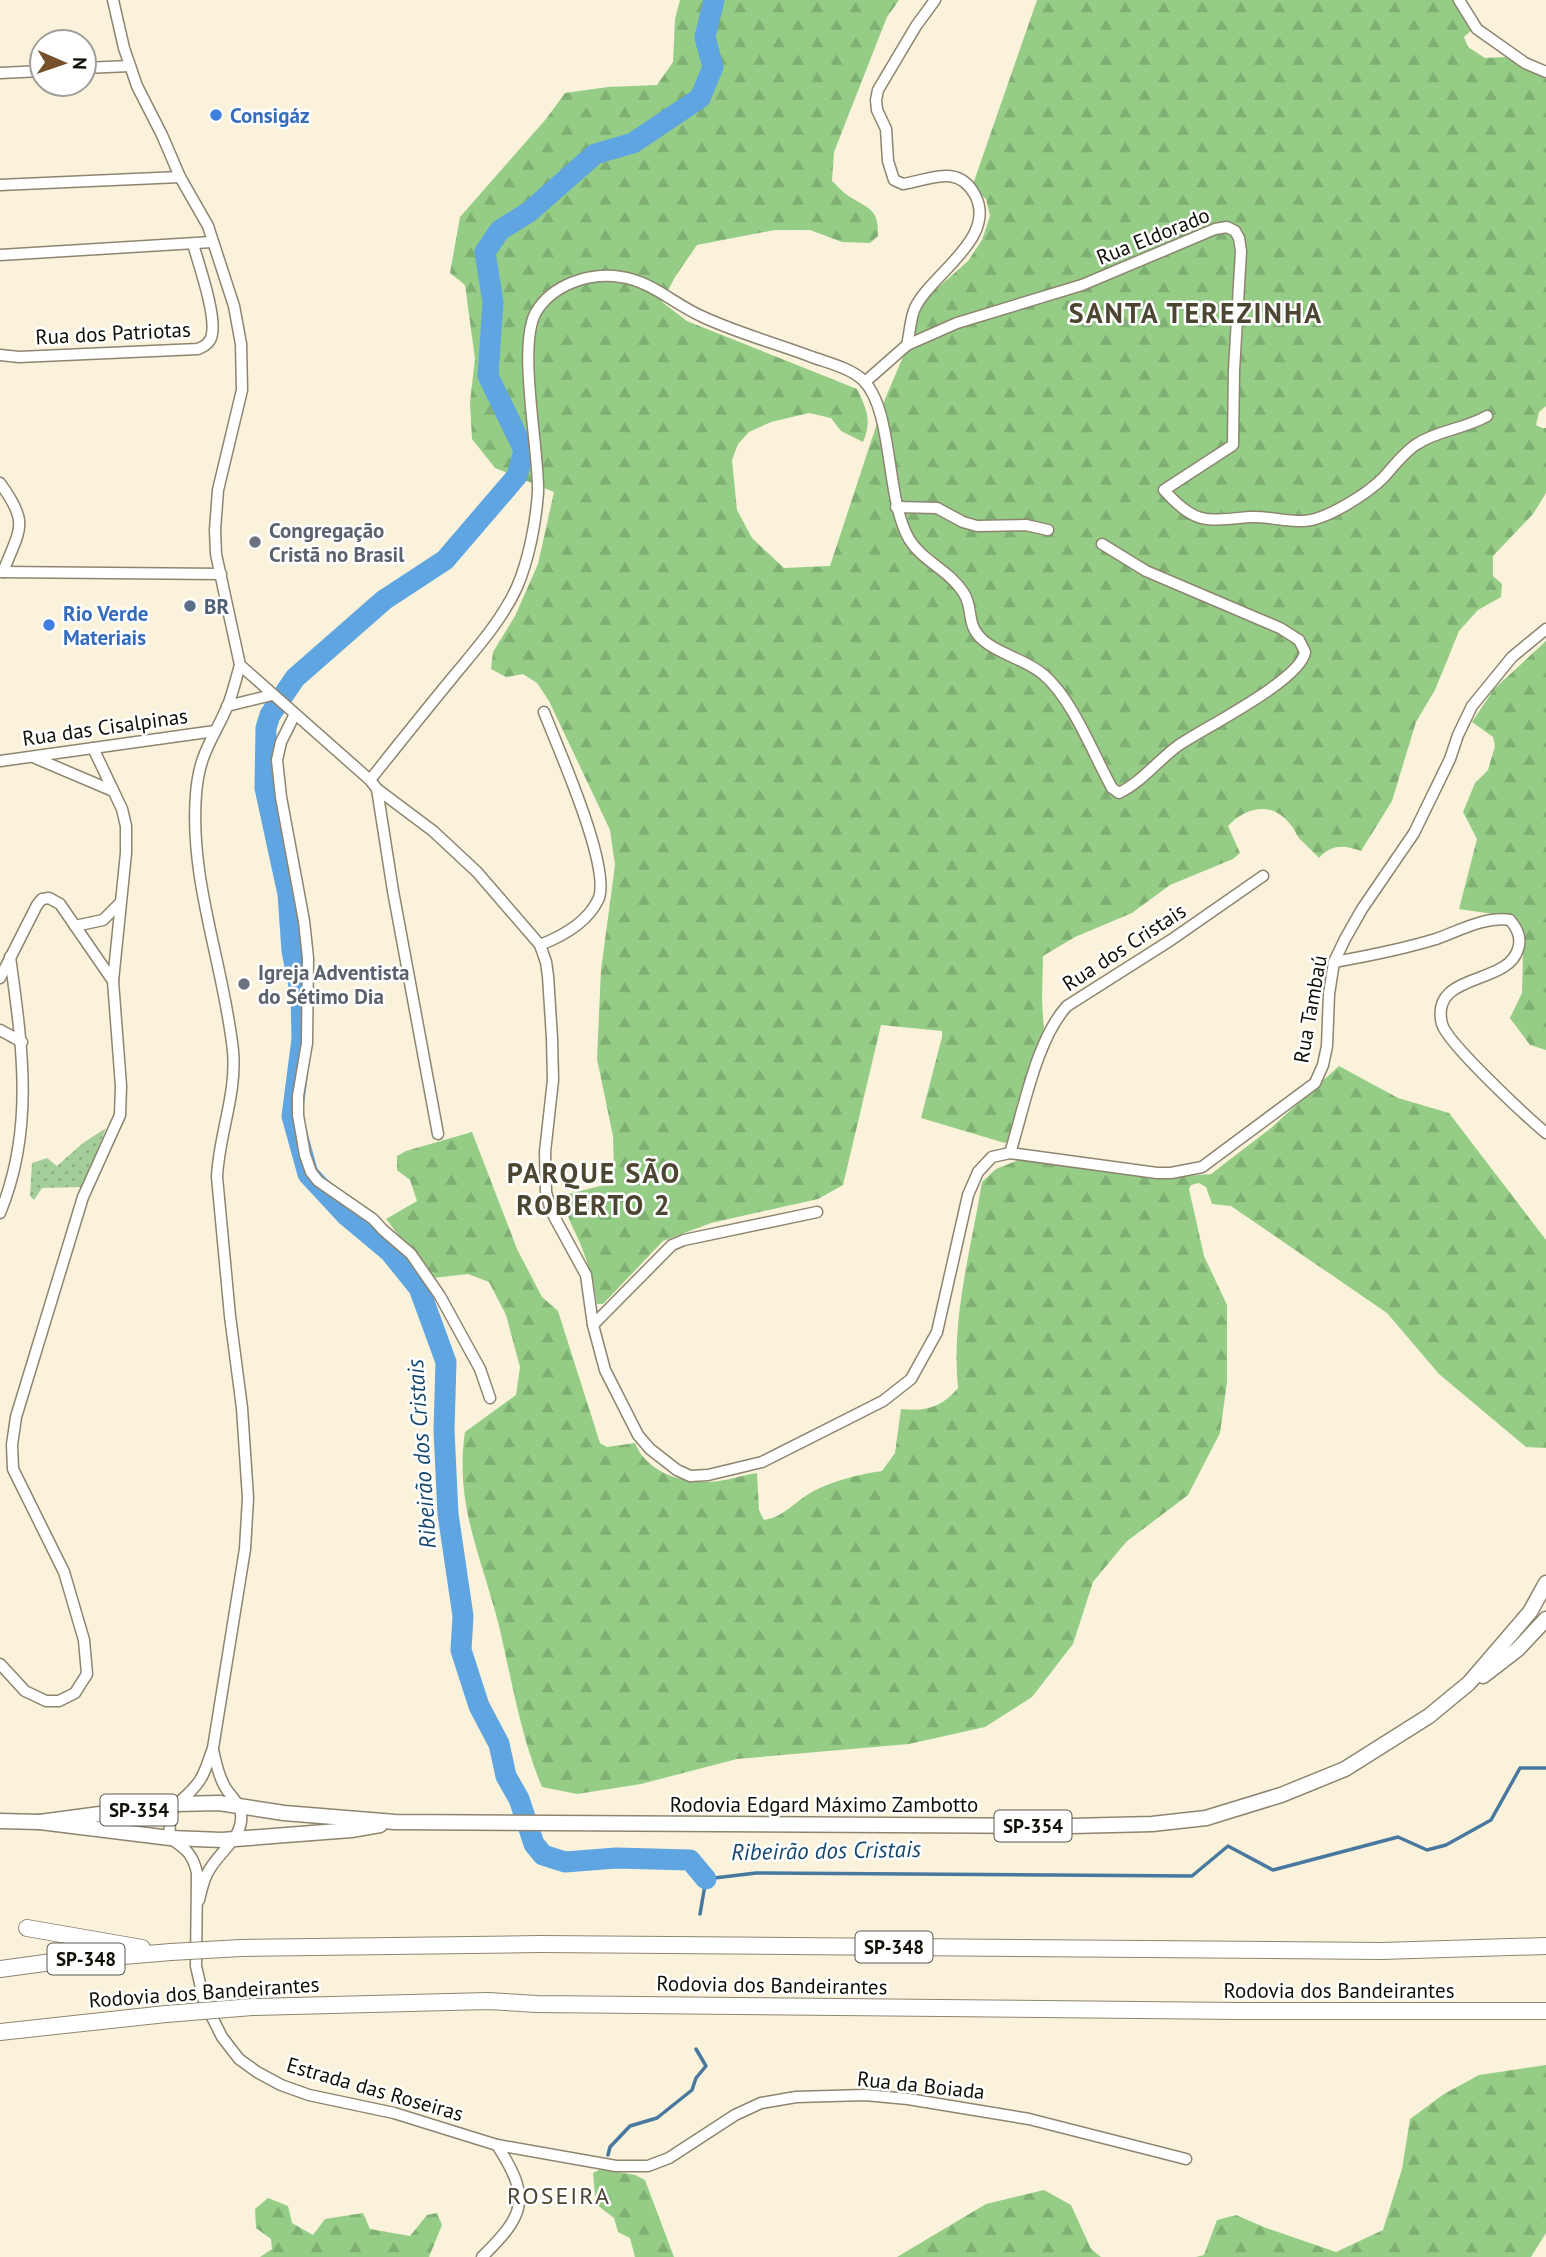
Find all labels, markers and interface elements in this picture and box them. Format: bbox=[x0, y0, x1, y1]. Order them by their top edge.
north arrow bbox=[28, 28, 98, 98]
text: N bbox=[68, 57, 92, 70]
place label: Consigáz bbox=[230, 102, 310, 129]
marker: Consigáz bbox=[208, 107, 224, 123]
street label: Rua Eldorado bbox=[1092, 201, 1214, 271]
district label: SANTA TEREZINHA bbox=[1069, 294, 1323, 331]
street label: Rua dos Patriotas bbox=[35, 315, 191, 351]
place label: Congregação Cristã no Brasil bbox=[269, 517, 405, 568]
marker: Congregação Cristã no Brasil bbox=[247, 534, 263, 550]
place label: BR bbox=[204, 593, 229, 620]
marker: BR bbox=[182, 598, 198, 614]
place label: Rio Verde Materiais bbox=[63, 600, 148, 651]
marker: Rio Verde Materiais bbox=[41, 617, 57, 633]
street label: Rua das Cisalpinas bbox=[21, 702, 189, 752]
street label: Rua dos Cristais bbox=[1057, 897, 1191, 997]
street label: Rua Tambaú bbox=[1287, 953, 1333, 1065]
place label: Igreja Adventista do Sétimo Dia bbox=[258, 959, 409, 1010]
marker: Igreja Adventista do Sétimo Dia bbox=[236, 976, 252, 992]
district label: PARQUE SÃO ROBERTO 2 bbox=[507, 1154, 681, 1223]
water label: Ribeirão dos Cristais bbox=[400, 1357, 442, 1550]
street label: Rodovia Edgard Máximo Zambotto bbox=[670, 1791, 978, 1818]
road number: SP-354 bbox=[100, 1794, 178, 1826]
road number: SP-354 bbox=[995, 1810, 1072, 1842]
water label: Ribeirão dos Cristais bbox=[731, 1834, 922, 1866]
road number: SP-348 bbox=[856, 1932, 932, 1963]
road number: SP-348 bbox=[48, 1943, 124, 1974]
street label: Rodovia dos Bandeirantes bbox=[656, 1969, 888, 2001]
street label: Rodovia dos Bandeirantes bbox=[88, 1970, 320, 2014]
street label: Rodovia dos Bandeirantes bbox=[1223, 1977, 1455, 2004]
street label: Estrada das Roseiras bbox=[284, 2051, 466, 2127]
street label: Rua da Boiada bbox=[856, 2065, 986, 2105]
district label: ROSEIRA bbox=[507, 2180, 611, 2211]

